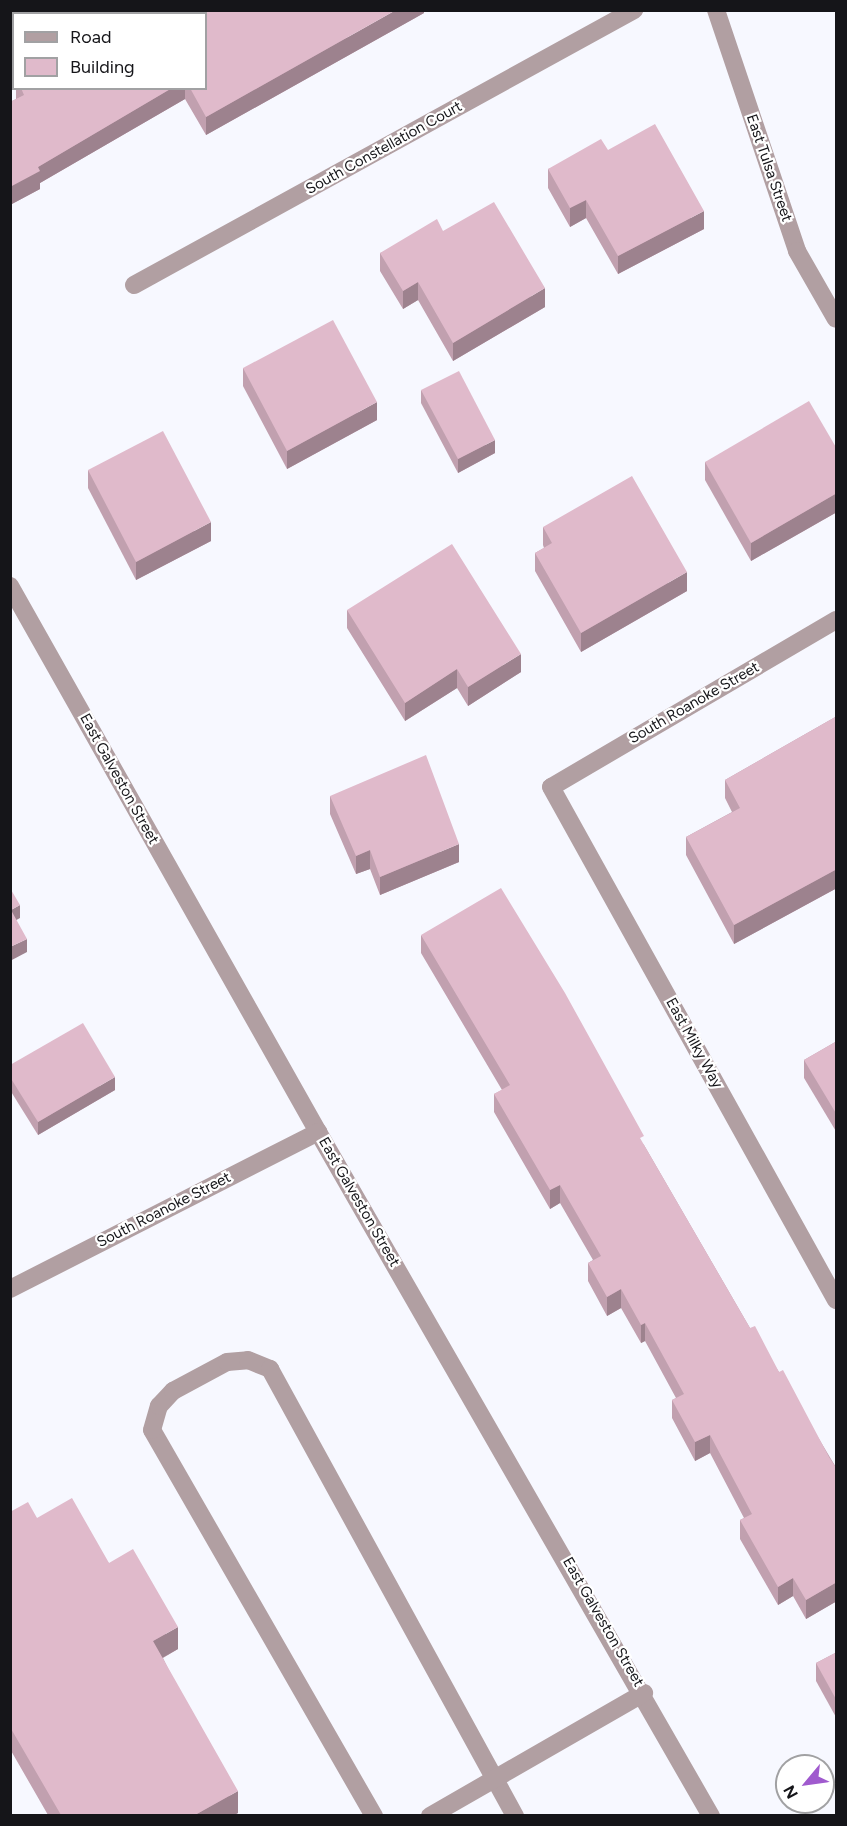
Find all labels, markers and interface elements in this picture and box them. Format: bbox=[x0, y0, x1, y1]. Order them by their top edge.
legend bbox=[12, 12, 207, 90]
text: Road bbox=[70, 26, 111, 48]
text: Building bbox=[70, 56, 135, 78]
street label: South Constellation Court bbox=[303, 98, 465, 198]
street label: East Tulsa Street bbox=[742, 112, 796, 224]
street label: South Roanoke Street bbox=[625, 658, 763, 748]
street label: East Galveston Street bbox=[76, 711, 162, 847]
street label: East Milky Way bbox=[662, 995, 726, 1091]
street label: East Galveston Street bbox=[315, 1134, 403, 1270]
street label: South Roanoke Street bbox=[94, 1168, 234, 1252]
street label: East Galveston Street bbox=[559, 1554, 647, 1690]
north arrow bbox=[775, 1754, 835, 1814]
text: N bbox=[779, 1782, 802, 1802]

